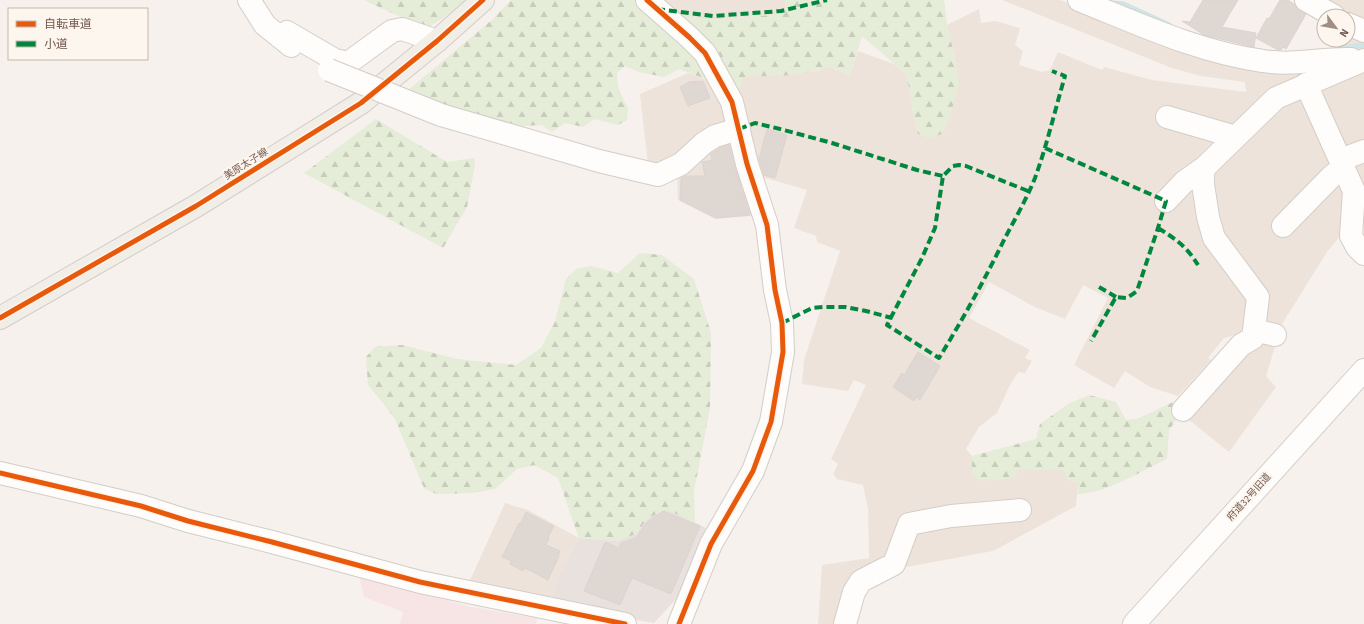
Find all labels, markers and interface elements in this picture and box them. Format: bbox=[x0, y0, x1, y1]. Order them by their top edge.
legend bbox=[8, 8, 148, 60]
north arrow bbox=[1316, 8, 1356, 48]
text: 自転車道 bbox=[44, 16, 92, 33]
text: N bbox=[1336, 26, 1352, 40]
text: 小道 bbox=[44, 36, 68, 53]
street label: 美原太子線 bbox=[221, 145, 271, 183]
street label: 府道32号旧道 bbox=[1224, 470, 1274, 524]

